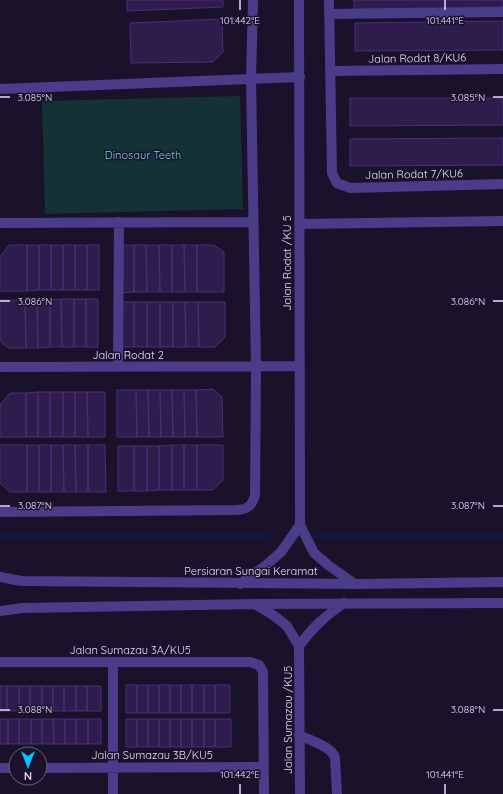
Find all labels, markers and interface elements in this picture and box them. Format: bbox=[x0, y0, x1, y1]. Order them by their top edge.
text: 101.442°E bbox=[220, 14, 260, 27]
text: 101.441°E bbox=[426, 14, 464, 27]
street label: Jalan Rodat 8/KU6 bbox=[368, 50, 466, 66]
text: 3.085°N bbox=[18, 91, 52, 104]
text: 3.085°N bbox=[451, 91, 485, 104]
park label: Dinosaur Teeth bbox=[105, 148, 181, 162]
street label: Jalan Rodat 7/KU6 bbox=[365, 166, 463, 182]
street label: Jalan Rodat /KU 5 bbox=[280, 215, 294, 311]
text: 3.086°N bbox=[18, 295, 52, 308]
text: 3.086°N bbox=[451, 295, 485, 308]
street label: Jalan Rodat 2 bbox=[92, 348, 164, 362]
text: 3.087°N bbox=[18, 499, 52, 512]
text: 3.087°N bbox=[451, 499, 485, 512]
street label: Persiaran Sungai Keramat bbox=[184, 564, 318, 578]
street label: Jalan Sumazau 3A/KU5 bbox=[69, 643, 191, 657]
street label: Jalan Sumazau /KU5 bbox=[281, 666, 295, 774]
text: 3.088°N bbox=[18, 703, 52, 716]
text: 3.088°N bbox=[451, 703, 485, 716]
north arrow bbox=[8, 746, 48, 786]
street label: Jalan Sumazau 3B/KU5 bbox=[91, 748, 213, 762]
text: 101.442°E bbox=[220, 768, 260, 781]
text: 101.441°E bbox=[426, 768, 464, 781]
text: N bbox=[24, 769, 32, 783]

